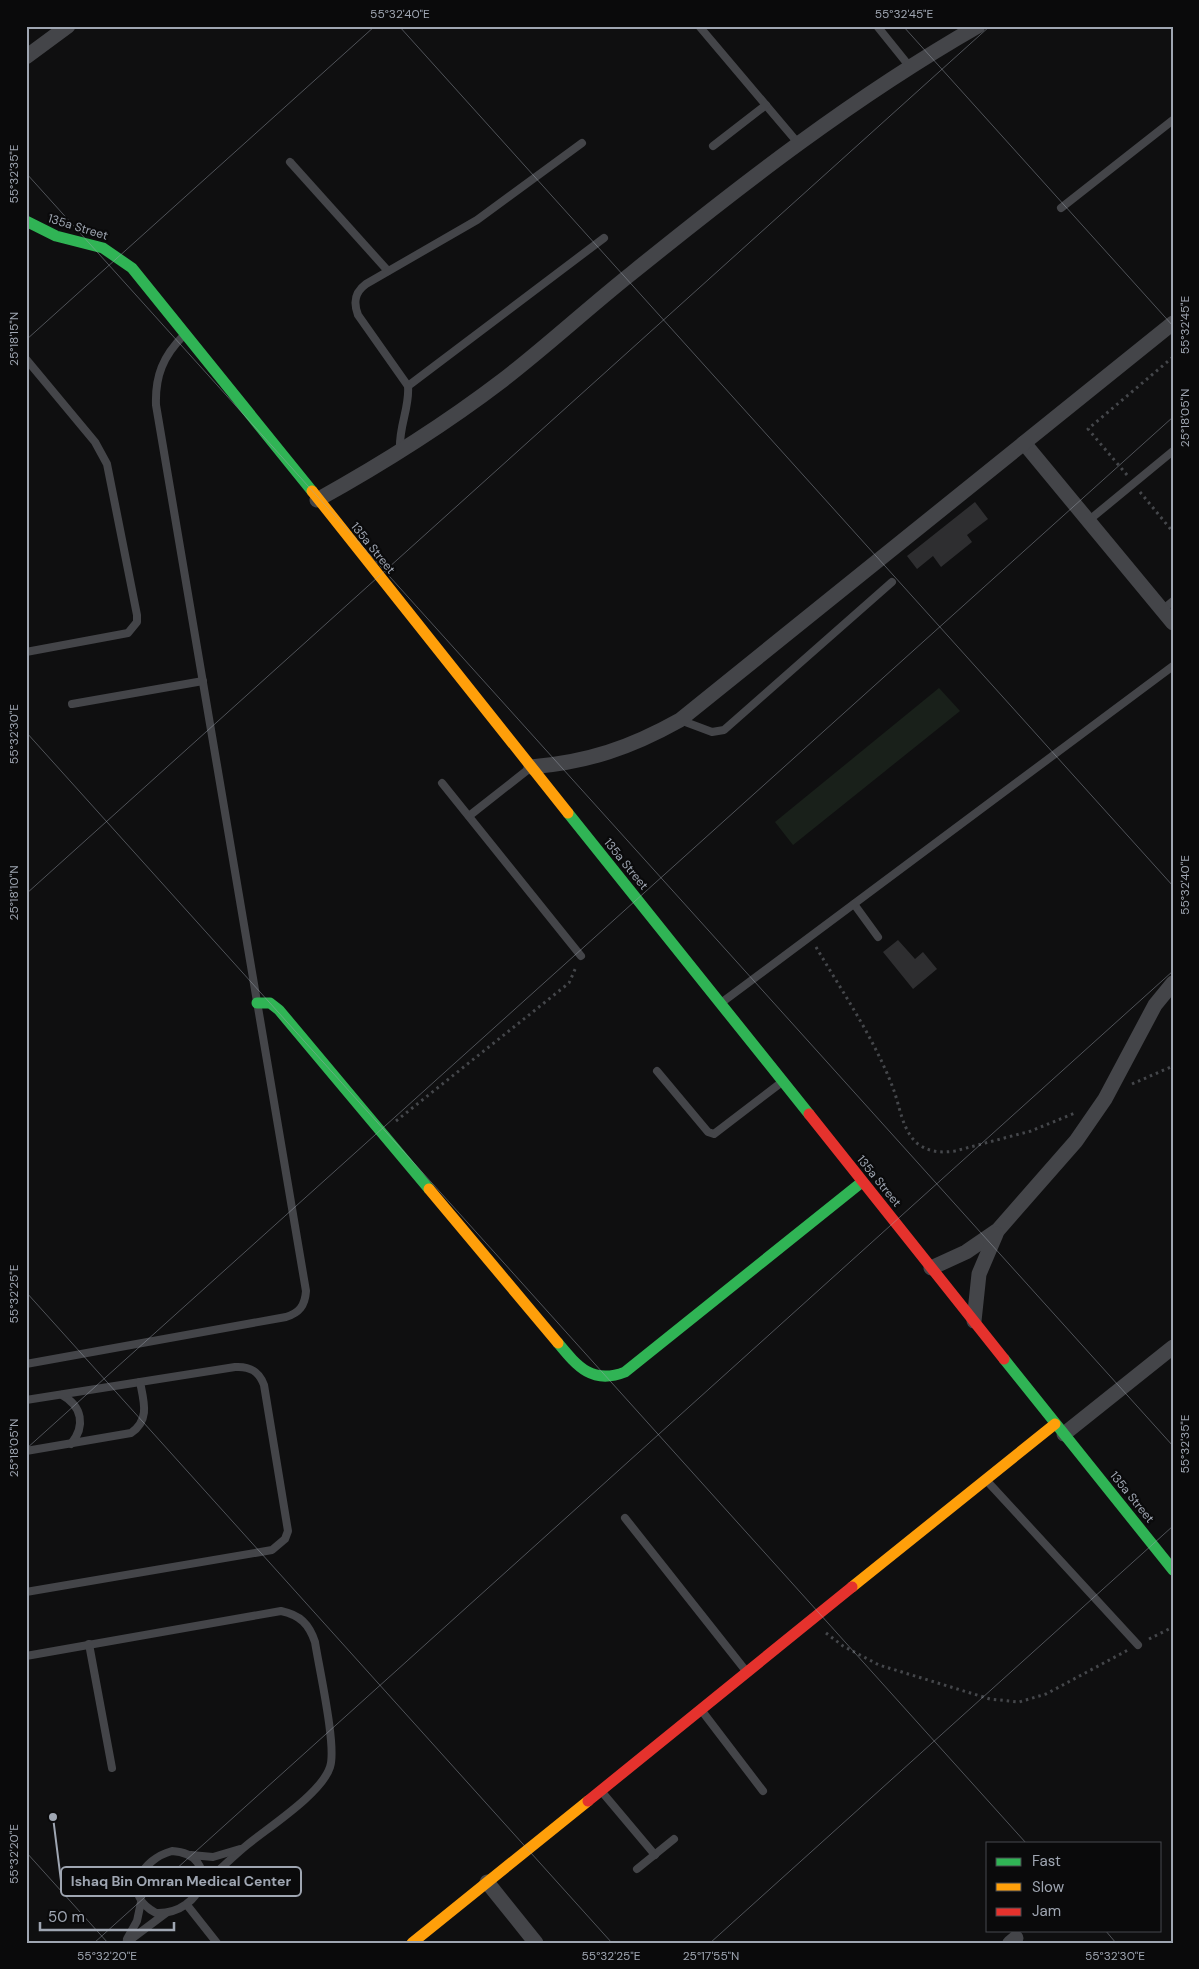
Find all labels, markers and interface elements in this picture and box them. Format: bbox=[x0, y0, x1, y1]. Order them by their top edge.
text: 55°32'40"E bbox=[370, 6, 430, 22]
text: 55°32'45"E bbox=[875, 6, 934, 22]
text: 55°32'35"E bbox=[6, 144, 22, 204]
street label: 135a Street bbox=[46, 210, 110, 244]
text: 55°32'45"E bbox=[1177, 295, 1193, 354]
text: 25°18'15"N bbox=[6, 312, 22, 366]
text: 25°18'05"N bbox=[1177, 389, 1193, 447]
street label: 135a Street bbox=[347, 519, 399, 577]
text: 55°32'30"E bbox=[6, 704, 22, 764]
street label: 135a Street bbox=[600, 835, 652, 893]
text: 55°32'40"E bbox=[1177, 855, 1193, 915]
text: 25°18'10"N bbox=[6, 865, 22, 921]
street label: 135a Street bbox=[853, 1152, 905, 1210]
text: 55°32'25"E bbox=[6, 1264, 22, 1323]
text: 55°32'35"E bbox=[1177, 1414, 1193, 1474]
text: 25°18'05"N bbox=[6, 1419, 22, 1477]
street label: 135a Street bbox=[1106, 1468, 1158, 1526]
text: 55°32'20"E bbox=[6, 1824, 22, 1884]
legend bbox=[986, 1842, 1162, 1932]
text: Fast bbox=[1032, 1851, 1061, 1871]
callout: Ishaq Bin Omran Medical Center bbox=[61, 1867, 301, 1896]
text: Ishaq Bin Omran Medical Center bbox=[71, 1872, 291, 1890]
text: Slow bbox=[1032, 1877, 1065, 1897]
scale bar bbox=[40, 1899, 174, 1931]
text: Jam bbox=[1032, 1901, 1061, 1921]
text: 50 m bbox=[48, 1907, 85, 1927]
text: 55°32'20"E bbox=[77, 1948, 137, 1964]
text: 55°32'25"E bbox=[582, 1948, 641, 1964]
text: 25°17'55"N bbox=[683, 1948, 739, 1964]
text: 55°32'30"E bbox=[1085, 1948, 1145, 1964]

